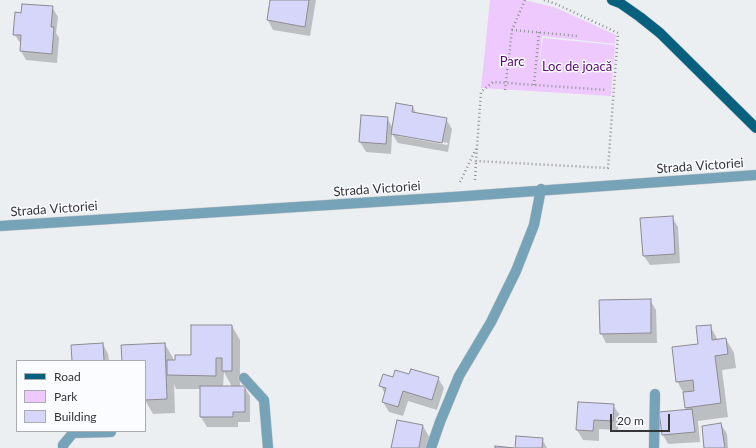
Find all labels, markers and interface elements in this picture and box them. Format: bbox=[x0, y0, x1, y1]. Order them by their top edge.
park label: Parc bbox=[500, 54, 524, 70]
park label: Loc de joacă bbox=[542, 59, 612, 75]
street label: Strada Victoriei bbox=[656, 155, 744, 177]
street label: Strada Victoriei bbox=[333, 178, 421, 200]
street label: Strada Victoriei bbox=[10, 198, 98, 220]
legend bbox=[16, 360, 146, 432]
text: Road bbox=[54, 369, 81, 384]
text: Park bbox=[54, 389, 77, 404]
scale bar bbox=[612, 406, 672, 432]
text: Building bbox=[54, 409, 97, 424]
text: 20 m bbox=[617, 413, 644, 428]

